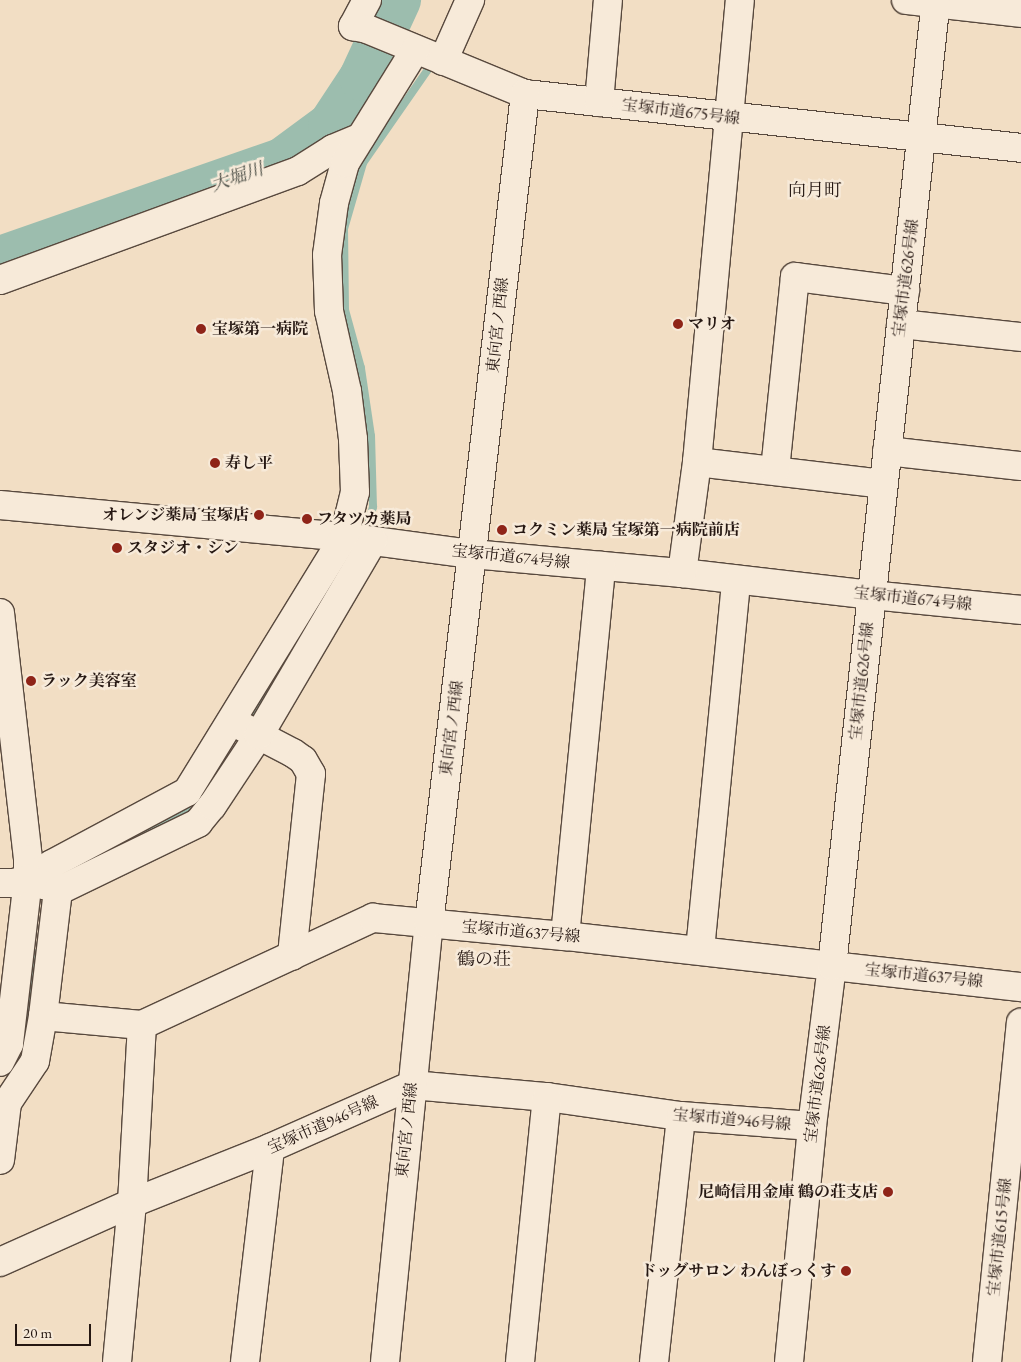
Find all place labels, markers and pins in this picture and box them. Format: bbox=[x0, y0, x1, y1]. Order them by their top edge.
place label: マリオ bbox=[688, 314, 736, 334]
marker: マリオ bbox=[672, 318, 684, 330]
place label: 宝塚第一病院 bbox=[212, 319, 308, 339]
marker: 宝塚第一病院 bbox=[194, 322, 208, 336]
place label: 寿し平 bbox=[225, 453, 273, 473]
marker: 寿し平 bbox=[209, 457, 221, 469]
place label: オレンジ薬局 宝塚店 bbox=[101, 505, 249, 525]
marker: オレンジ薬局 宝塚店 bbox=[253, 509, 265, 521]
place label: フタツカ薬局 bbox=[317, 509, 413, 529]
marker: フタツカ薬局 bbox=[301, 513, 313, 525]
place label: コクミン薬局 宝塚第一病院前店 bbox=[512, 520, 740, 540]
marker: コクミン薬局 宝塚第一病院前店 bbox=[496, 524, 508, 536]
place label: スタジオ・シン bbox=[127, 538, 239, 558]
marker: スタジオ・シン bbox=[111, 542, 123, 554]
place label: ラック美容室 bbox=[41, 671, 137, 691]
marker: ラック美容室 bbox=[25, 675, 37, 687]
place label: 尼崎信用金庫 鶴の荘支店 bbox=[698, 1182, 878, 1202]
marker: 尼崎信用金庫 鶴の荘支店 bbox=[882, 1186, 894, 1198]
place label: ドッグサロン わんぼっくす bbox=[640, 1261, 836, 1281]
marker: ドッグサロン わんぼっくす bbox=[840, 1265, 852, 1277]

